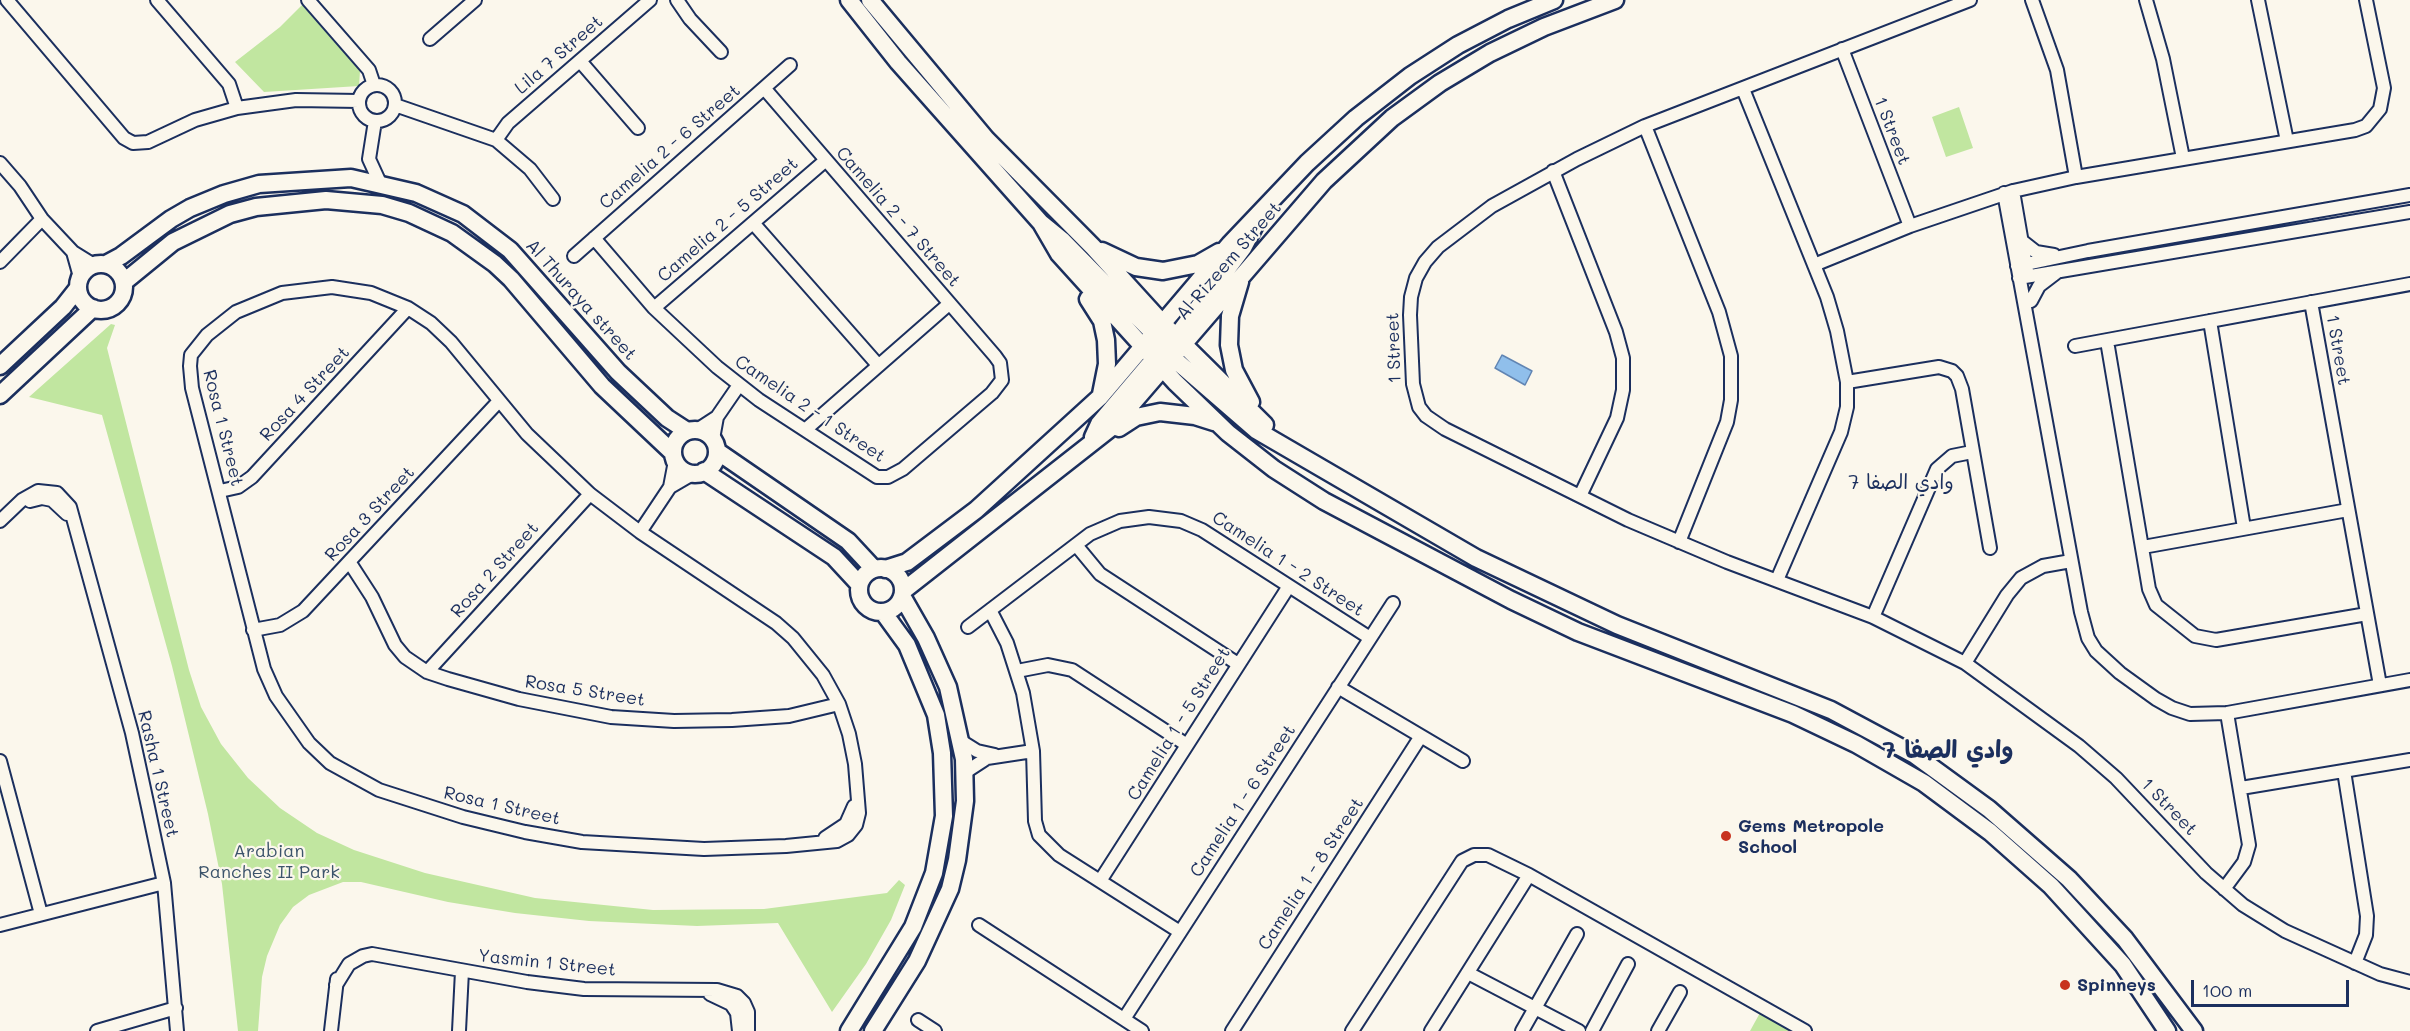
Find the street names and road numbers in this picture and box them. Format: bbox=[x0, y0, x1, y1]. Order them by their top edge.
street label: Lila 7 Street bbox=[511, 11, 607, 99]
street label: Camelia 2 - 6 Street bbox=[595, 80, 745, 214]
street label: 1 Street bbox=[1869, 94, 1915, 168]
street label: Camelia 2 - 7 Street bbox=[831, 142, 965, 292]
street label: Camelia 2 - 5 Street bbox=[653, 153, 803, 287]
street label: Al Rizeem Street bbox=[1172, 198, 1286, 324]
street label: Al Thuraya street bbox=[521, 235, 641, 365]
street label: 1 Street bbox=[1382, 312, 1406, 384]
street label: 1 Street bbox=[2321, 313, 2355, 387]
street label: Rosa 4 Street bbox=[256, 342, 354, 446]
street label: Camelia 2 - 1 Street bbox=[731, 351, 889, 467]
street label: Rosa 1 Street bbox=[198, 368, 248, 488]
street label: Rosa 3 Street bbox=[321, 462, 419, 566]
street label: Camelia 1 - 2 Street bbox=[1208, 507, 1368, 621]
street label: Rosa 2 Street bbox=[446, 518, 544, 622]
street label: Camelia 1 - 5 Street bbox=[1123, 643, 1235, 805]
street label: Rosa 5 Street bbox=[523, 671, 647, 711]
street label: Rasha 1 Street bbox=[133, 708, 183, 840]
street label: Camelia 1 - 6 Street bbox=[1186, 721, 1300, 881]
street label: 1 Street bbox=[2137, 774, 2201, 840]
street label: Rosa 1 Street bbox=[442, 782, 562, 830]
street label: Camelia 1 - 8 Street bbox=[1254, 794, 1368, 954]
street label: Yasmin 1 Street bbox=[477, 945, 617, 981]

